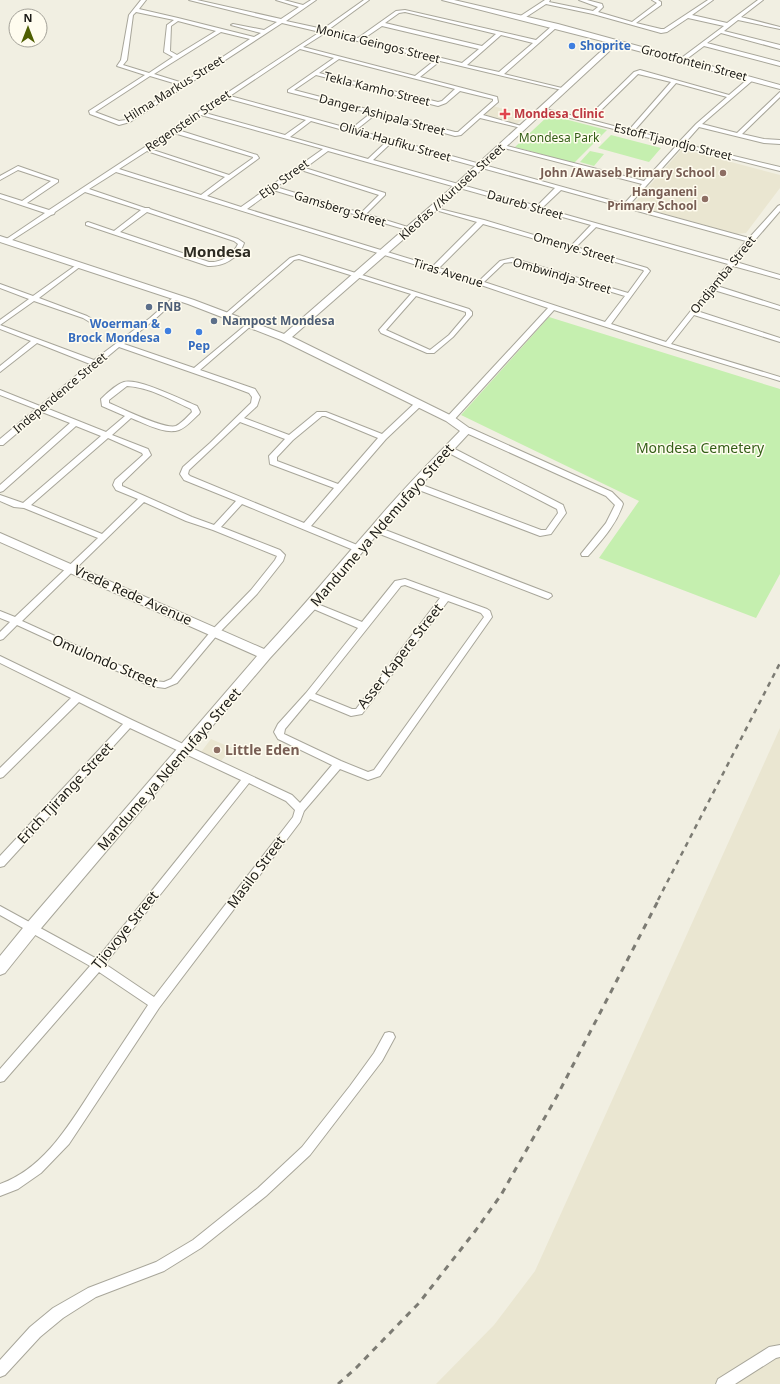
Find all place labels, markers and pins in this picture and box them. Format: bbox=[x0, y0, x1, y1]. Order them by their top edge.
place label: Shoprite bbox=[580, 37, 631, 54]
marker: Shoprite bbox=[567, 41, 577, 51]
place label: Mondesa Clinic bbox=[514, 105, 604, 122]
marker: Mondesa Clinic bbox=[499, 108, 511, 120]
place label: John /Awaseb Primary School bbox=[539, 164, 715, 181]
marker: John /Awaseb Primary School bbox=[718, 168, 728, 178]
place label: Hanganeni Primary School bbox=[607, 183, 697, 214]
marker: Hanganeni Primary School bbox=[700, 194, 710, 204]
place label: FNB bbox=[157, 298, 181, 315]
marker: FNB bbox=[144, 302, 154, 312]
place label: Nampost Mondesa bbox=[222, 312, 335, 329]
place label: Woerman & Brock Mondesa bbox=[68, 315, 160, 346]
marker: Nampost Mondesa bbox=[209, 316, 219, 326]
marker: Woerman & Brock Mondesa bbox=[163, 326, 173, 336]
marker: Pep bbox=[194, 327, 204, 337]
place label: Pep bbox=[188, 337, 211, 354]
place label: Little Eden bbox=[225, 740, 299, 759]
marker: Little Eden bbox=[212, 745, 222, 755]

